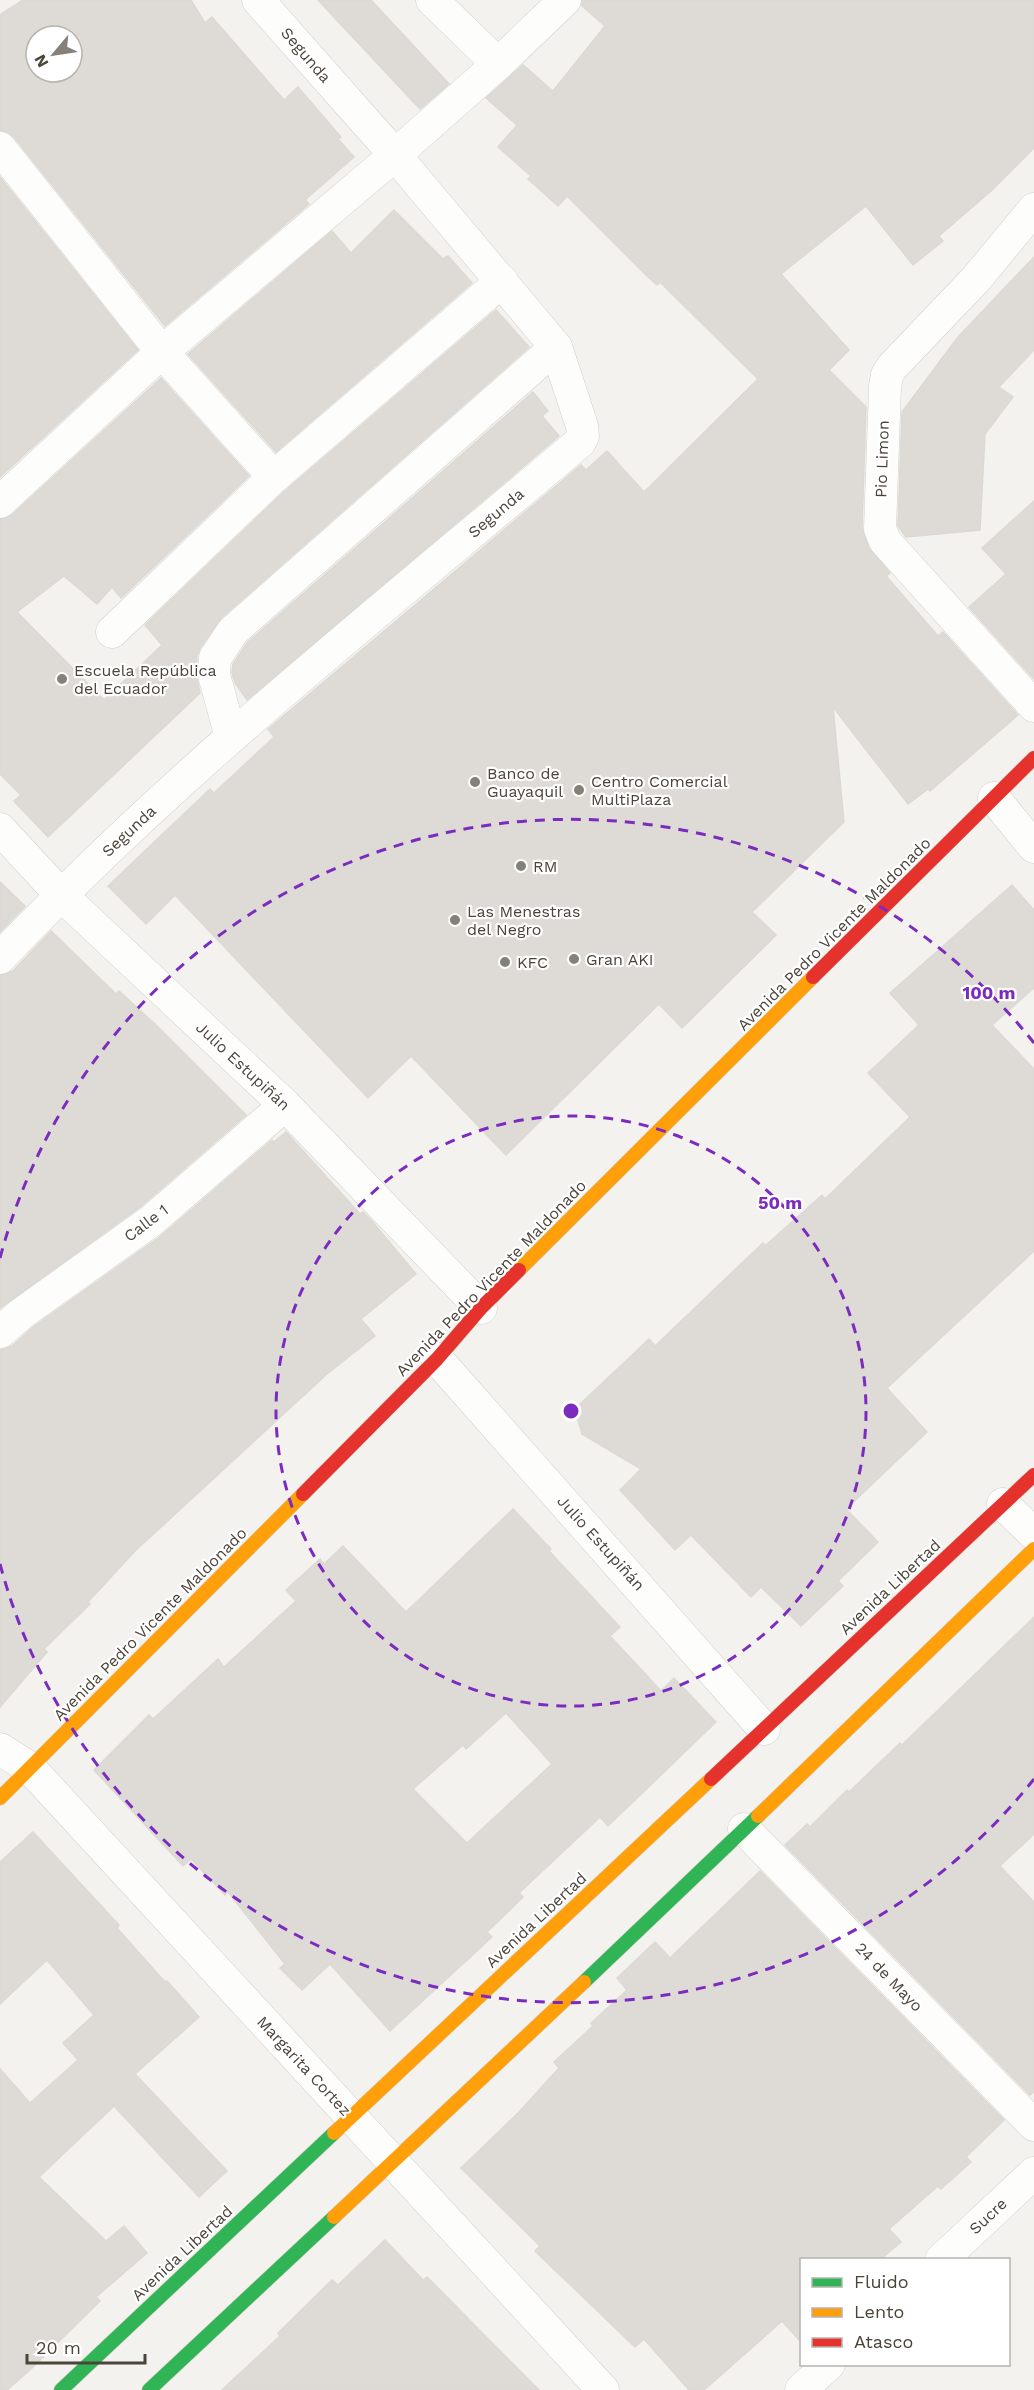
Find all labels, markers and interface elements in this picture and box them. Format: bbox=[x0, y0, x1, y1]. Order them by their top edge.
north arrow bbox=[24, 24, 84, 84]
street label: Segunda bbox=[277, 24, 335, 86]
text: N bbox=[30, 51, 53, 71]
street label: Pio Limon bbox=[871, 420, 893, 498]
street label: Segunda bbox=[464, 484, 528, 542]
place label: Escuela República del Ecuador bbox=[74, 661, 216, 698]
marker: Escuela República del Ecuador bbox=[55, 672, 69, 686]
place label: Banco de Guayaquil bbox=[487, 764, 563, 801]
place label: Centro Comercial MultiPlaza bbox=[591, 772, 728, 809]
marker: Banco de Guayaquil bbox=[468, 775, 482, 789]
marker: Centro Comercial MultiPlaza bbox=[572, 783, 586, 797]
street label: Segunda bbox=[98, 801, 160, 861]
street label: Avenida Pedro Vicente Maldonado bbox=[733, 833, 935, 1035]
place label: RM bbox=[533, 857, 557, 876]
marker: RM bbox=[514, 859, 528, 873]
place label: Las Menestras del Negro bbox=[467, 902, 580, 939]
marker: Las Menestras del Negro bbox=[448, 913, 462, 927]
place label: Gran AKI bbox=[586, 950, 653, 969]
marker: Gran AKI bbox=[567, 952, 581, 966]
place label: KFC bbox=[517, 953, 548, 972]
marker: KFC bbox=[498, 955, 512, 969]
text: 100 m bbox=[962, 982, 1016, 1003]
street label: Julio Estupiñán bbox=[192, 1018, 294, 1114]
street label: Avenida Pedro Vicente Maldonado bbox=[392, 1176, 590, 1380]
text: 50 m bbox=[758, 1192, 802, 1213]
street label: Calle 1 bbox=[120, 1200, 172, 1246]
centre of rings bbox=[561, 1401, 581, 1421]
street label: Julio Estupiñán bbox=[553, 1492, 649, 1594]
street label: Avenida Pedro Vicente Maldonado bbox=[49, 1523, 251, 1725]
street label: Avenida Libertad bbox=[836, 1535, 944, 1639]
street label: Avenida Libertad bbox=[482, 1868, 590, 1972]
street label: 24 de Mayo bbox=[851, 1938, 927, 2016]
street label: Margarita Cortez bbox=[253, 2012, 355, 2120]
street label: Sucre bbox=[965, 2194, 1011, 2238]
street label: Avenida Libertad bbox=[128, 2201, 236, 2305]
legend bbox=[800, 2258, 1010, 2366]
text: Fluido bbox=[854, 2271, 908, 2292]
text: Lento bbox=[854, 2301, 904, 2322]
scale bar bbox=[27, 2327, 146, 2365]
text: Atasco bbox=[854, 2331, 913, 2352]
text: 20 m bbox=[36, 2337, 81, 2358]

